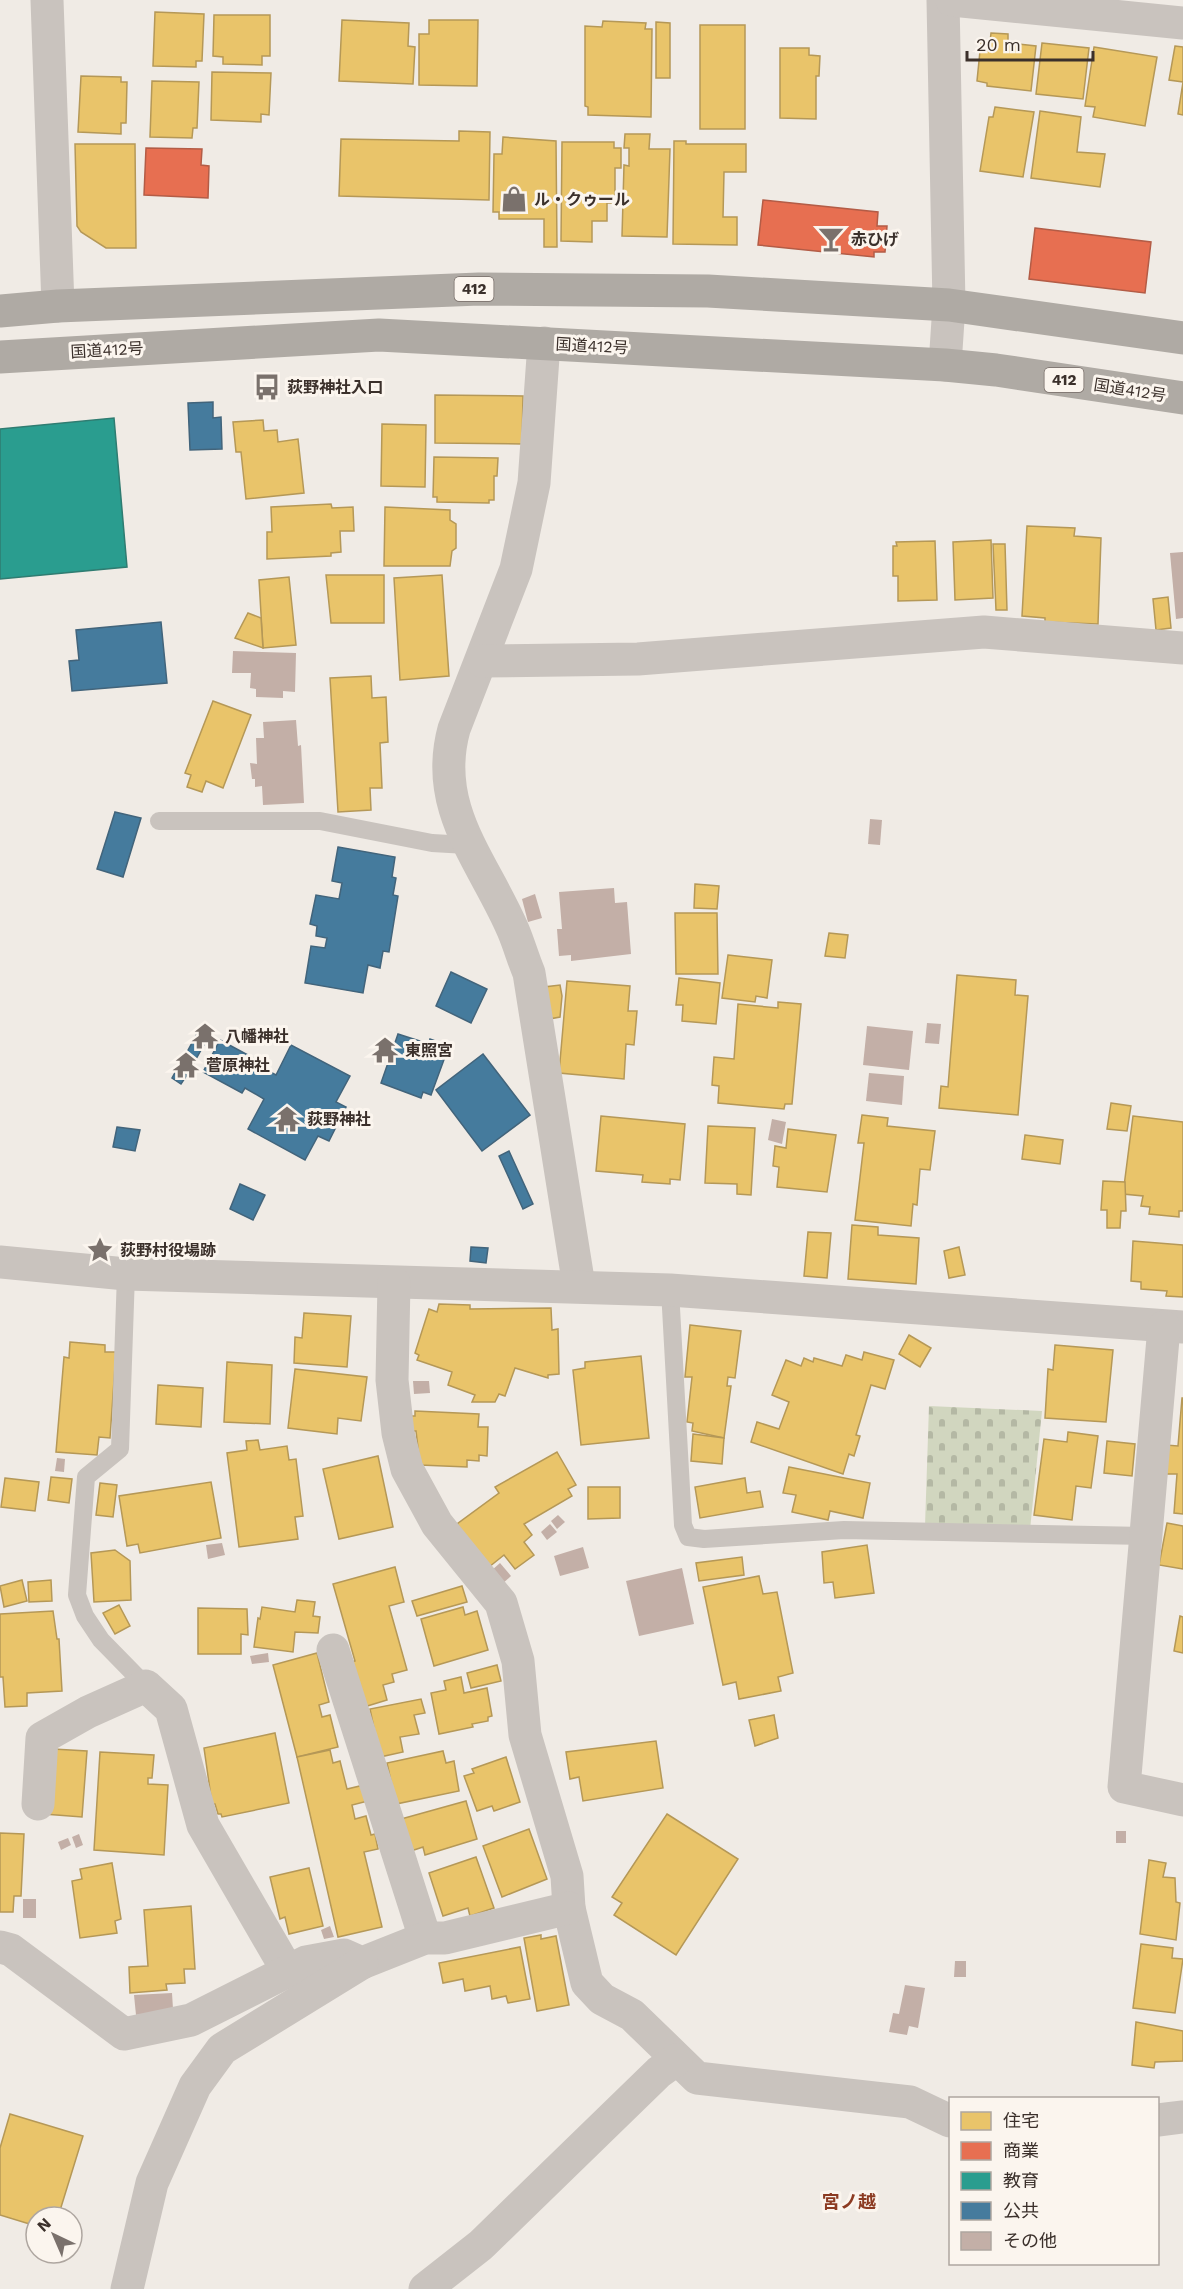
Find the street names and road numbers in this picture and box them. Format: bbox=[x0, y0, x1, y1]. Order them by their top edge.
road number: 412 bbox=[454, 277, 494, 301]
street label: 国道412号 bbox=[555, 335, 629, 357]
street label: 国道412号 bbox=[70, 339, 144, 361]
road number: 412 bbox=[1044, 368, 1084, 392]
street label: 国道412号 bbox=[1092, 375, 1168, 405]

